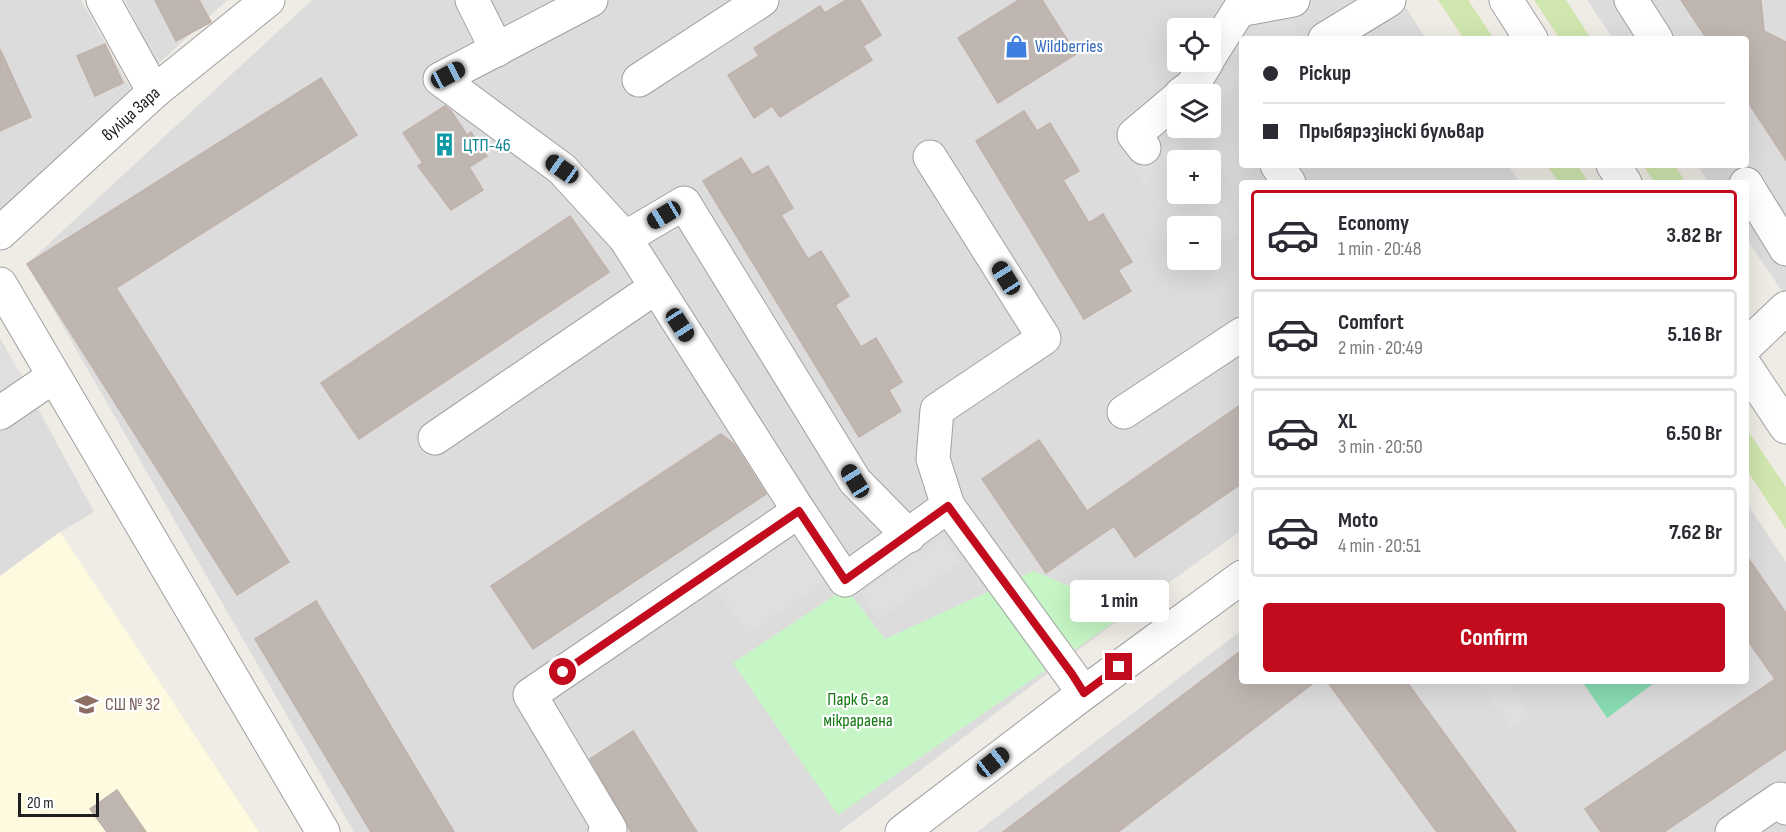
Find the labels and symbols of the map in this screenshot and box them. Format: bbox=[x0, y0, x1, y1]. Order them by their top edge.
shop icon: Wildberries bbox=[1004, 33, 1030, 59]
place label: Wildberries bbox=[1035, 36, 1103, 57]
car bbox=[428, 59, 468, 91]
street label: вуліца Зара bbox=[98, 83, 164, 145]
building icon: ЦТП-46 bbox=[432, 132, 458, 158]
place label: ЦТП-46 bbox=[463, 135, 511, 156]
car bbox=[542, 151, 582, 187]
car bbox=[644, 198, 684, 232]
car bbox=[989, 258, 1023, 298]
car bbox=[663, 305, 697, 345]
car bbox=[838, 461, 872, 501]
callout: 1 min bbox=[1070, 580, 1168, 622]
route end bbox=[1105, 653, 1132, 680]
route start bbox=[549, 658, 576, 685]
park label: Парк 6-га мікрараена bbox=[823, 689, 893, 731]
school or university icon: СШ № 32 bbox=[74, 691, 100, 717]
place label: СШ № 32 bbox=[105, 694, 160, 715]
car bbox=[973, 744, 1013, 780]
scale bar bbox=[18, 790, 99, 818]

